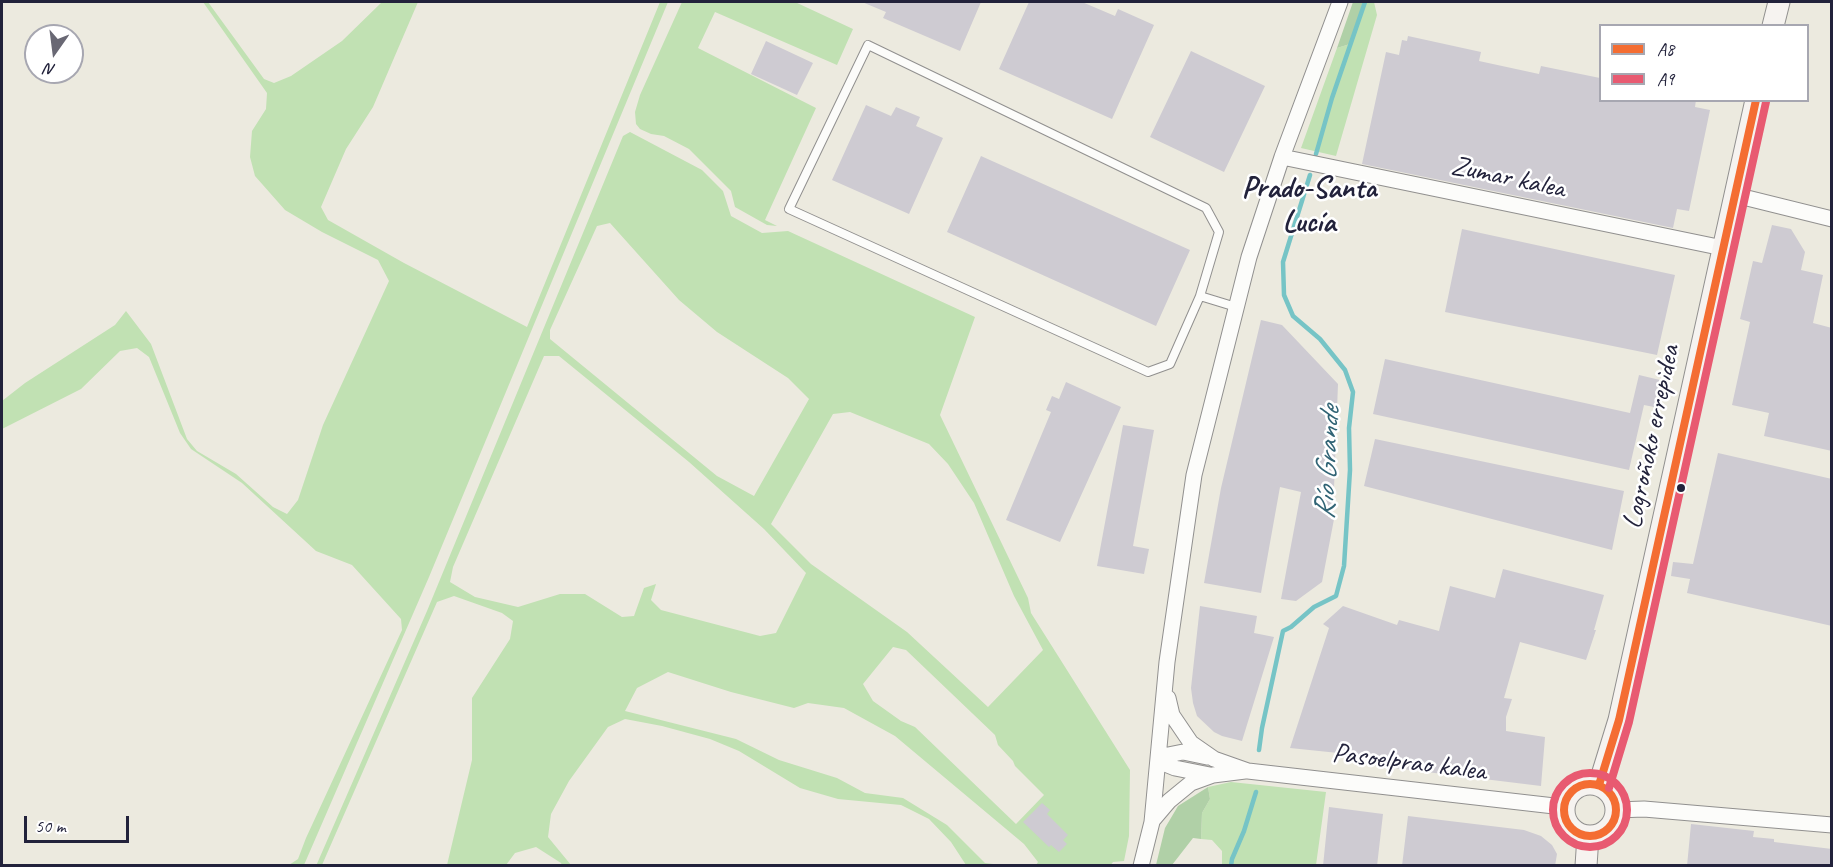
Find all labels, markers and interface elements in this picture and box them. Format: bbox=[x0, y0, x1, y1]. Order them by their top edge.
north arrow bbox=[24, 24, 84, 84]
legend bbox=[1599, 24, 1809, 102]
text: A8 bbox=[1657, 38, 1674, 60]
text: N bbox=[43, 59, 57, 80]
text: A9 bbox=[1657, 68, 1674, 90]
street label: Zumar kalea bbox=[1448, 150, 1568, 206]
district label: Prado-Santa Lucía bbox=[1242, 171, 1376, 242]
street label: Logroñoko errepidea bbox=[1616, 342, 1688, 532]
water label: Río Grande bbox=[1307, 406, 1349, 520]
unlabelled marker bbox=[1675, 482, 1687, 494]
street label: Pasoelprao kalea bbox=[1330, 737, 1488, 789]
scale bar bbox=[27, 804, 132, 842]
text: 50 m bbox=[35, 815, 66, 837]

